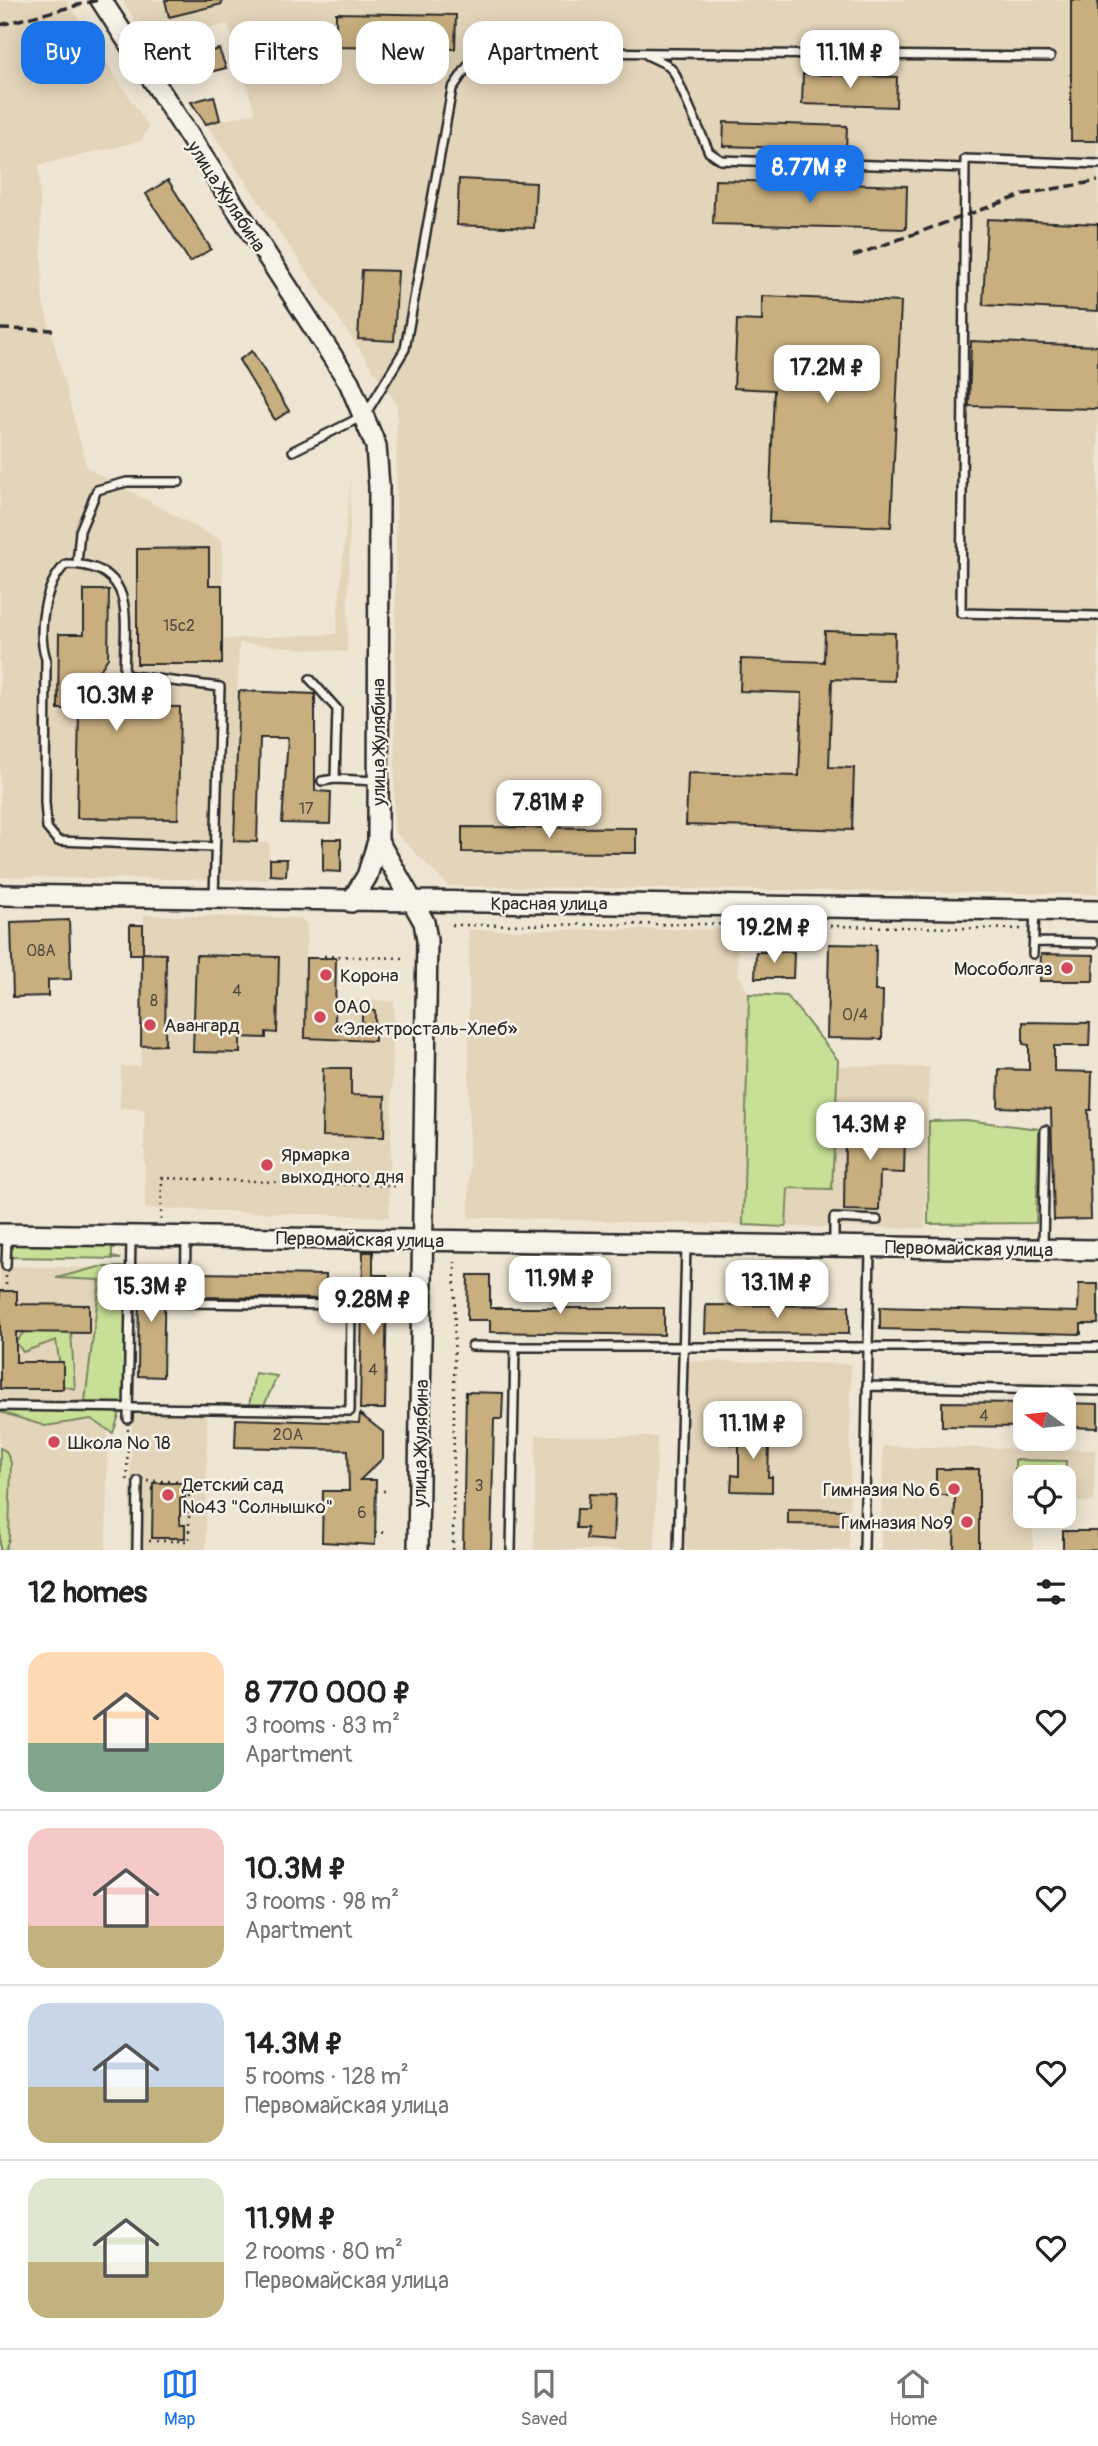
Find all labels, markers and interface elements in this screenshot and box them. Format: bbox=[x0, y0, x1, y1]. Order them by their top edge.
chip: Buy bbox=[21, 21, 105, 84]
chip: Rent bbox=[119, 21, 215, 84]
chip: Filters bbox=[229, 21, 342, 84]
chip: New bbox=[356, 21, 449, 84]
chip: Apartment bbox=[463, 21, 623, 84]
pin: 11.1M ₽ bbox=[785, 31, 915, 90]
text: 11.1M ₽ bbox=[816, 38, 884, 67]
street label: улица Жулябина bbox=[181, 136, 271, 257]
pin: 8.77M ₽ bbox=[745, 146, 875, 205]
text: 8.77M ₽ bbox=[772, 153, 848, 182]
pin: 17.2M ₽ bbox=[762, 346, 892, 405]
text: 17.2M ₽ bbox=[790, 353, 864, 382]
house number: 15с2 bbox=[163, 616, 195, 636]
pin: 10.3M ₽ bbox=[51, 674, 181, 733]
street label: улица Жулябина bbox=[367, 678, 391, 807]
text: 10.3M ₽ bbox=[77, 681, 155, 710]
pin: 7.81M ₽ bbox=[484, 780, 614, 840]
text: 7.81M ₽ bbox=[512, 788, 586, 817]
house number: 17 bbox=[299, 799, 314, 819]
street label: Красная улица bbox=[490, 892, 608, 916]
pin: 19.2M ₽ bbox=[709, 906, 839, 965]
text: 19.2M ₽ bbox=[737, 913, 811, 942]
house number: 08А bbox=[26, 941, 56, 961]
place label: Мособолгаз bbox=[954, 957, 1053, 981]
marker: Мособолгаз bbox=[1059, 960, 1075, 976]
place label: Корона bbox=[340, 964, 399, 988]
marker: Корона bbox=[318, 967, 334, 983]
house number: 4 bbox=[232, 981, 242, 1001]
house number: 8 bbox=[150, 991, 158, 1011]
place label: ОАО «Электросталь-Хлеб» bbox=[334, 995, 518, 1041]
house number: 0/4 bbox=[842, 1005, 868, 1025]
marker: ОАО «Электросталь-Хлеб» bbox=[312, 1009, 328, 1025]
place label: Авангард bbox=[164, 1014, 240, 1038]
marker: Авангард bbox=[142, 1017, 158, 1033]
pin: 14.3M ₽ bbox=[805, 1102, 935, 1162]
text: 14.3M ₽ bbox=[832, 1110, 908, 1139]
place label: Ярмарка выходного дня bbox=[281, 1143, 404, 1189]
marker: Ярмарка выходного дня bbox=[259, 1157, 275, 1173]
street label: Первомайская улица bbox=[276, 1227, 445, 1253]
street label: Первомайская улица bbox=[885, 1236, 1054, 1262]
pin: 11.9M ₽ bbox=[495, 1256, 625, 1316]
pin: 13.1M ₽ bbox=[712, 1260, 842, 1320]
pin: 15.3M ₽ bbox=[86, 1264, 216, 1324]
text: 11.9M ₽ bbox=[525, 1264, 595, 1293]
text: 13.1M ₽ bbox=[741, 1268, 813, 1297]
text: 15.3M ₽ bbox=[114, 1272, 188, 1301]
pin: 9.28M ₽ bbox=[308, 1278, 438, 1337]
text: 9.28M ₽ bbox=[335, 1285, 411, 1314]
house number: 4 bbox=[368, 1360, 378, 1380]
street label: улица Жулябина bbox=[408, 1379, 434, 1508]
north arrow bbox=[1013, 1388, 1076, 1451]
map controls bbox=[1013, 1388, 1076, 1528]
pin: 11.1M ₽ bbox=[688, 1402, 818, 1461]
house number: 4 bbox=[979, 1406, 989, 1426]
text: 11.1M ₽ bbox=[719, 1409, 787, 1438]
house number: 20А bbox=[273, 1425, 303, 1445]
place label: Школа № 18 bbox=[68, 1431, 171, 1455]
marker: Школа № 18 bbox=[46, 1434, 62, 1450]
button: locate bbox=[1013, 1465, 1076, 1528]
place label: Детский сад №43 "Солнышко" bbox=[181, 1473, 333, 1519]
house number: 3 bbox=[475, 1476, 484, 1496]
place label: Гимназия № 6 bbox=[823, 1478, 940, 1502]
marker: Гимназия № 6 bbox=[946, 1481, 962, 1497]
marker: Детский сад №43 "Солнышко" bbox=[160, 1487, 176, 1503]
house number: 6 bbox=[357, 1503, 367, 1523]
place label: Гимназия №9 bbox=[841, 1511, 953, 1535]
marker: Гимназия №9 bbox=[959, 1514, 975, 1530]
icon: filters bbox=[1032, 1573, 1070, 1611]
text: 12 homes bbox=[28, 1574, 147, 1611]
text: 8 770 000 ₽ bbox=[245, 1674, 411, 1711]
icon: home bbox=[84, 1680, 168, 1764]
icon: heart bbox=[1032, 1703, 1070, 1741]
text: 3 rooms · 83 m² bbox=[245, 1711, 400, 1740]
text: Apartment bbox=[245, 1740, 352, 1769]
text: 10.3M ₽ bbox=[245, 1850, 347, 1887]
icon: home bbox=[84, 1856, 168, 1940]
icon: heart bbox=[1032, 1879, 1070, 1917]
text: 3 rooms · 98 m² bbox=[245, 1887, 399, 1916]
text: Apartment bbox=[245, 1916, 352, 1945]
text: 14.3M ₽ bbox=[245, 2025, 344, 2062]
icon: home bbox=[84, 2031, 168, 2115]
icon: heart bbox=[1032, 2054, 1070, 2092]
text: 5 rooms · 128 m² bbox=[245, 2062, 409, 2091]
text: Первомайская улица bbox=[245, 2091, 449, 2120]
text: 11.9M ₽ bbox=[245, 2200, 337, 2237]
icon: home bbox=[84, 2206, 168, 2290]
icon: heart bbox=[1032, 2229, 1070, 2267]
text: 2 rooms · 80 m² bbox=[245, 2237, 403, 2266]
text: Первомайская улица bbox=[245, 2266, 449, 2295]
tab: Map bbox=[161, 2365, 199, 2431]
tab: Saved bbox=[520, 2365, 568, 2431]
tab: Home bbox=[889, 2365, 937, 2431]

